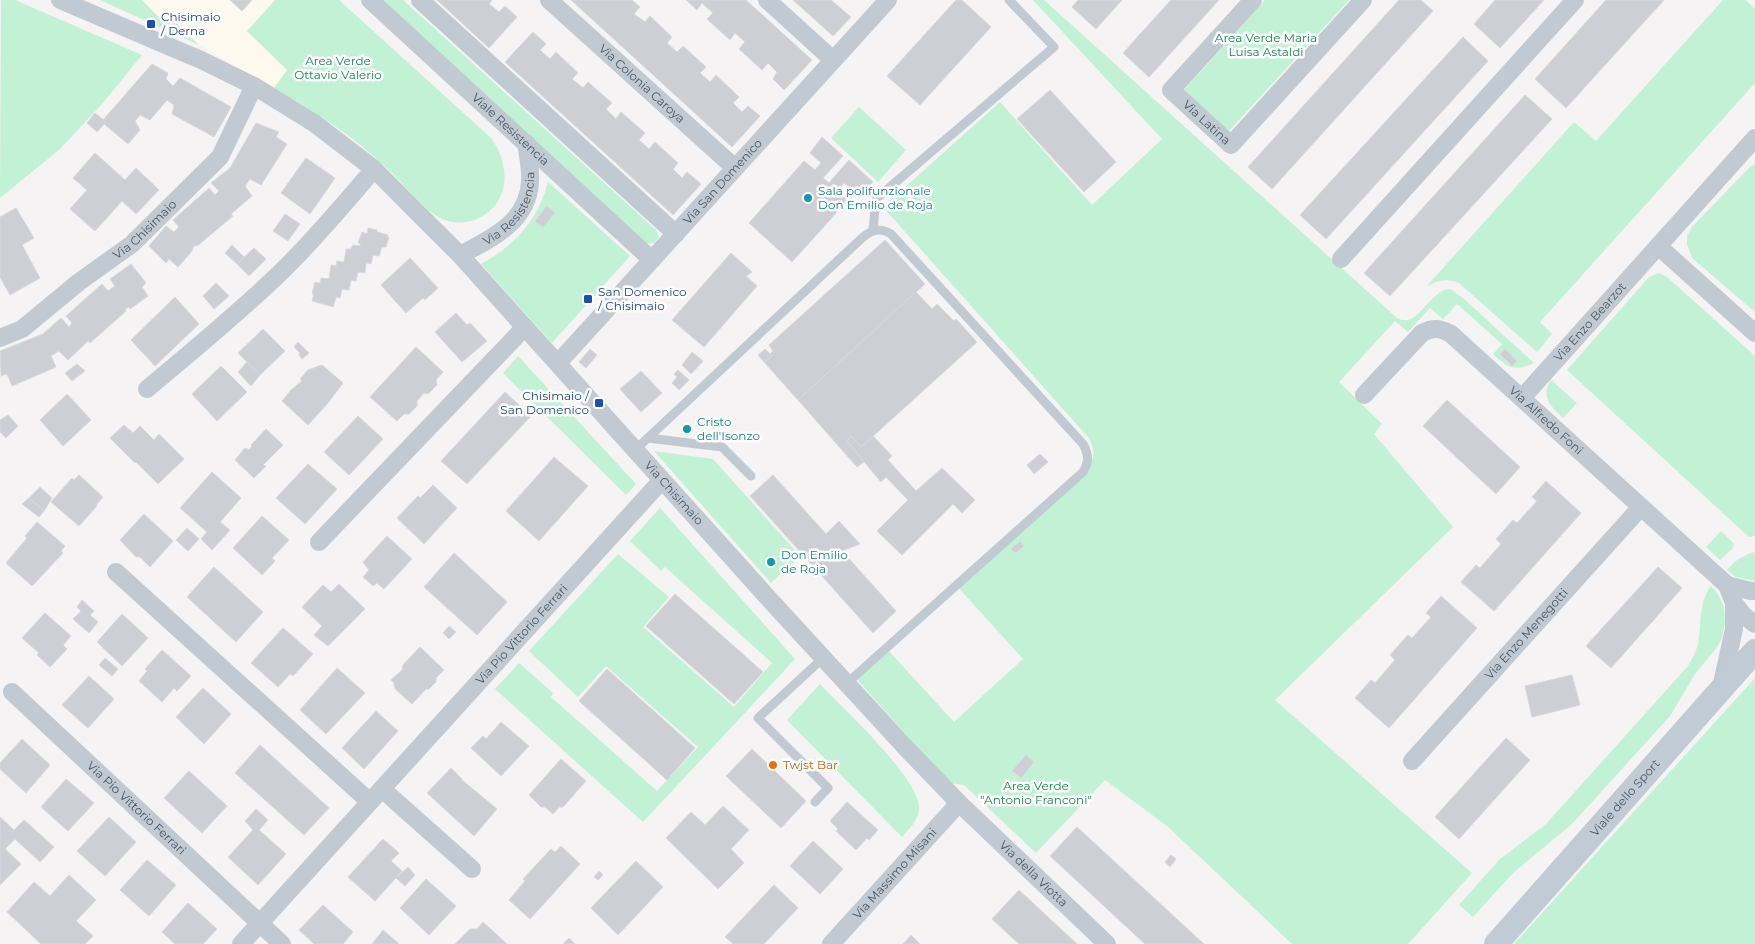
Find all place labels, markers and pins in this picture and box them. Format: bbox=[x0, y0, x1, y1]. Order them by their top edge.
place label: Chisimaio / Derna bbox=[160, 9, 221, 38]
marker: Chisimaio / Derna bbox=[145, 18, 157, 30]
place label: Sala polifunzionale Don Emilio de Roja bbox=[818, 183, 933, 212]
marker: Sala polifunzionale Don Emilio de Roja bbox=[802, 192, 814, 204]
place label: San Domenico / Chisimaio bbox=[597, 284, 687, 313]
marker: San Domenico / Chisimaio bbox=[582, 293, 594, 305]
place label: Chisimaio / San Domenico bbox=[500, 388, 590, 417]
marker: Chisimaio / San Domenico bbox=[593, 397, 605, 409]
place label: Cristo dell'Isonzo bbox=[697, 414, 760, 443]
marker: Cristo dell'Isonzo bbox=[681, 423, 693, 435]
place label: Don Emilio de Roja bbox=[781, 547, 848, 576]
marker: Don Emilio de Roja bbox=[765, 556, 777, 568]
place label: Twjst Bar bbox=[783, 757, 838, 772]
marker: Twjst Bar bbox=[767, 759, 779, 771]

